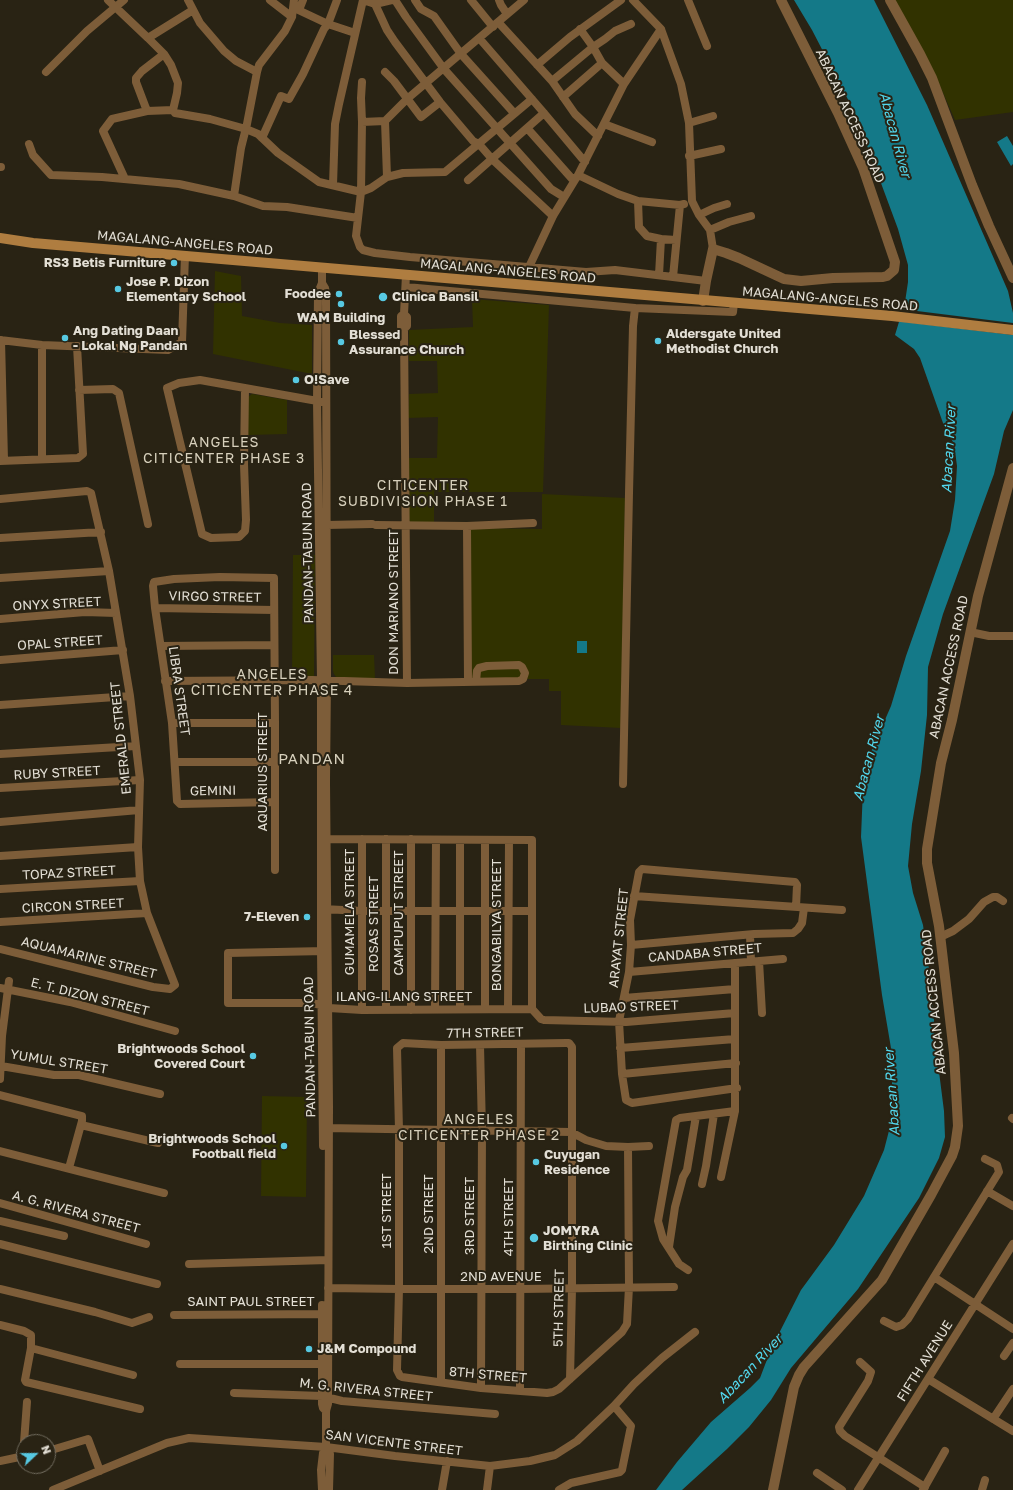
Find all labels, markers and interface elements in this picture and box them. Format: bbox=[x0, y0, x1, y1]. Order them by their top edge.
street label: ABACAN ACCESS ROAD bbox=[812, 47, 888, 185]
water label: Abacan River bbox=[876, 90, 914, 180]
street label: MAGALANG-ANGELES ROAD bbox=[96, 228, 274, 258]
place label: RS3 Betis Furniture bbox=[44, 255, 166, 271]
street label: MAGALANG-ANGELES ROAD bbox=[419, 256, 597, 286]
marker: RS3 Betis Furniture bbox=[169, 258, 179, 268]
place label: Jose P. Dizon Elementary School bbox=[126, 274, 246, 305]
marker: Jose P. Dizon Elementary School bbox=[113, 284, 123, 294]
street label: MAGALANG-ANGELES ROAD bbox=[741, 284, 919, 314]
place label: Foodee bbox=[284, 286, 331, 302]
marker: Foodee bbox=[334, 289, 344, 299]
place label: Clinica Bansil bbox=[392, 289, 479, 305]
marker: Clinica Bansil bbox=[377, 291, 389, 303]
marker: WAM Building bbox=[336, 299, 346, 309]
place label: WAM Building bbox=[297, 310, 385, 326]
place label: Ang Dating Daan - Lokal Ng Pandan bbox=[73, 323, 187, 354]
place label: Aldersgate United Methodist Church bbox=[666, 326, 781, 357]
place label: Blessed Assurance Church bbox=[349, 327, 464, 358]
marker: Ang Dating Daan - Lokal Ng Pandan bbox=[60, 333, 70, 343]
marker: Aldersgate United Methodist Church bbox=[653, 336, 663, 346]
marker: Blessed Assurance Church bbox=[336, 337, 346, 347]
place label: O!Save bbox=[304, 372, 349, 388]
marker: O!Save bbox=[291, 375, 301, 385]
water label: Abacan River bbox=[938, 405, 960, 493]
district label: ANGELES CITICENTER PHASE 3 bbox=[143, 435, 305, 468]
district label: CITICENTER SUBDIVISION PHASE 1 bbox=[338, 478, 508, 510]
street label: PANDAN-TABUN ROAD bbox=[299, 482, 317, 624]
street label: DON MARIANO STREET bbox=[386, 529, 402, 675]
street label: VIRGO STREET bbox=[168, 588, 262, 606]
street label: ONYX STREET bbox=[12, 594, 102, 614]
street label: ABACAN ACCESS ROAD bbox=[926, 594, 972, 740]
street label: OPAL STREET bbox=[17, 632, 103, 654]
street label: LIBRA STREET bbox=[165, 645, 193, 737]
district label: ANGELES CITICENTER PHASE 4 bbox=[191, 667, 353, 700]
street label: EMERALD STREET bbox=[107, 681, 135, 795]
street label: AQUARIUS STREET bbox=[255, 712, 271, 832]
water label: Abacan River bbox=[850, 713, 888, 803]
district label: PANDAN bbox=[278, 750, 346, 768]
street label: RUBY STREET bbox=[13, 763, 101, 783]
street label: GEMINI bbox=[190, 783, 236, 799]
street label: GUMAMELA STREET bbox=[342, 849, 358, 975]
street label: CAMPUPUT STREET bbox=[391, 851, 407, 975]
street label: BONGABILYA STREET bbox=[489, 859, 505, 991]
street label: TOPAZ STREET bbox=[22, 863, 116, 883]
street label: ROSAS STREET bbox=[366, 876, 382, 972]
street label: ARAYAT STREET bbox=[606, 887, 632, 989]
street label: CIRCON STREET bbox=[21, 896, 125, 916]
place label: 7-Eleven bbox=[244, 909, 299, 925]
marker: 7-Eleven bbox=[302, 912, 312, 922]
street label: ABACAN ACCESS ROAD bbox=[919, 929, 949, 1075]
street label: AQUAMARINE STREET bbox=[20, 934, 158, 982]
street label: CANDABA STREET bbox=[647, 940, 763, 966]
street label: E. T. DIZON STREET bbox=[29, 975, 151, 1019]
street label: PANDAN-TABUN ROAD bbox=[301, 976, 319, 1118]
street label: ILANG-ILANG STREET bbox=[336, 989, 472, 1005]
street label: LUBAO STREET bbox=[583, 998, 679, 1016]
street label: 7TH STREET bbox=[446, 1025, 524, 1041]
place label: Brightwoods School Covered Court bbox=[117, 1041, 245, 1072]
street label: YUMUL STREET bbox=[9, 1047, 109, 1077]
water label: Abacan River bbox=[881, 1048, 903, 1136]
marker: Brightwoods School Covered Court bbox=[248, 1051, 258, 1061]
district label: ANGELES CITICENTER PHASE 2 bbox=[398, 1112, 560, 1144]
place label: Brightwoods School Football field bbox=[148, 1131, 276, 1162]
marker: Brightwoods School Football field bbox=[279, 1141, 289, 1151]
place label: Cuyugan Residence bbox=[544, 1147, 610, 1178]
marker: Cuyugan Residence bbox=[531, 1157, 541, 1167]
street label: 1ST STREET bbox=[379, 1174, 395, 1248]
street label: 2ND STREET bbox=[421, 1175, 437, 1253]
street label: 3RD STREET bbox=[462, 1177, 478, 1255]
street label: 4TH STREET bbox=[501, 1178, 517, 1256]
street label: A. G. RIVERA STREET bbox=[10, 1187, 142, 1237]
place label: JOMYRA Birthing Clinic bbox=[543, 1223, 633, 1254]
marker: JOMYRA Birthing Clinic bbox=[528, 1232, 540, 1244]
street label: 2ND AVENUE bbox=[460, 1269, 542, 1285]
street label: 5TH STREET bbox=[551, 1269, 567, 1347]
street label: SAINT PAUL STREET bbox=[187, 1294, 315, 1310]
street label: FIFTH AVENUE bbox=[894, 1318, 956, 1404]
water label: Abacan River bbox=[714, 1331, 786, 1407]
place label: J&M Compound bbox=[317, 1341, 416, 1357]
marker: J&M Compound bbox=[304, 1344, 314, 1354]
street label: 8TH STREET bbox=[448, 1364, 528, 1386]
street label: M. G. RIVERA STREET bbox=[299, 1375, 433, 1405]
street label: SAN VICENTE STREET bbox=[325, 1427, 463, 1459]
north arrow bbox=[16, 1434, 56, 1474]
text: N bbox=[39, 1443, 54, 1456]

